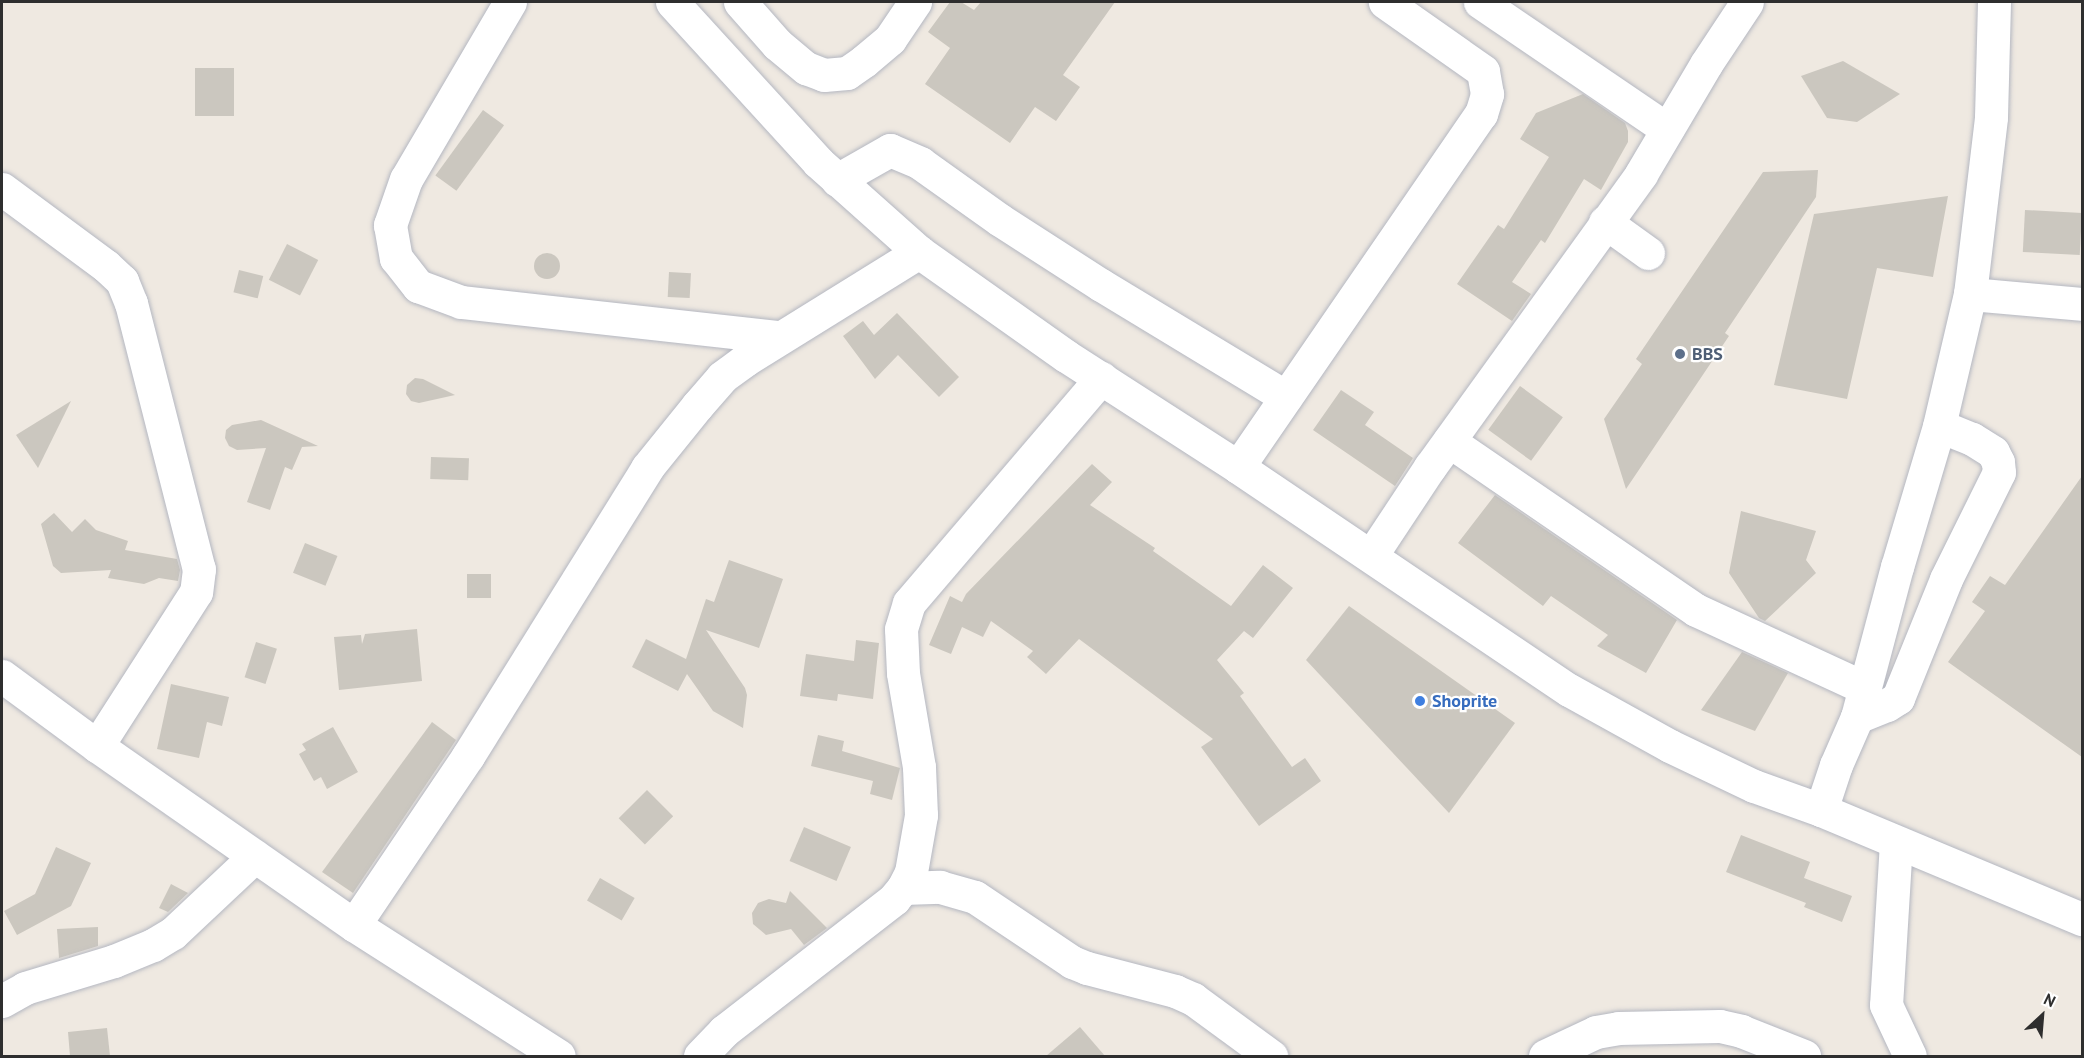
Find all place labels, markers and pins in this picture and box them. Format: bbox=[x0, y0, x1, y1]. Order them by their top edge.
place label: BBS bbox=[1692, 343, 1723, 365]
marker: BBS bbox=[1673, 347, 1687, 361]
place label: Shoprite bbox=[1432, 690, 1497, 712]
marker: Shoprite bbox=[1413, 694, 1427, 708]

